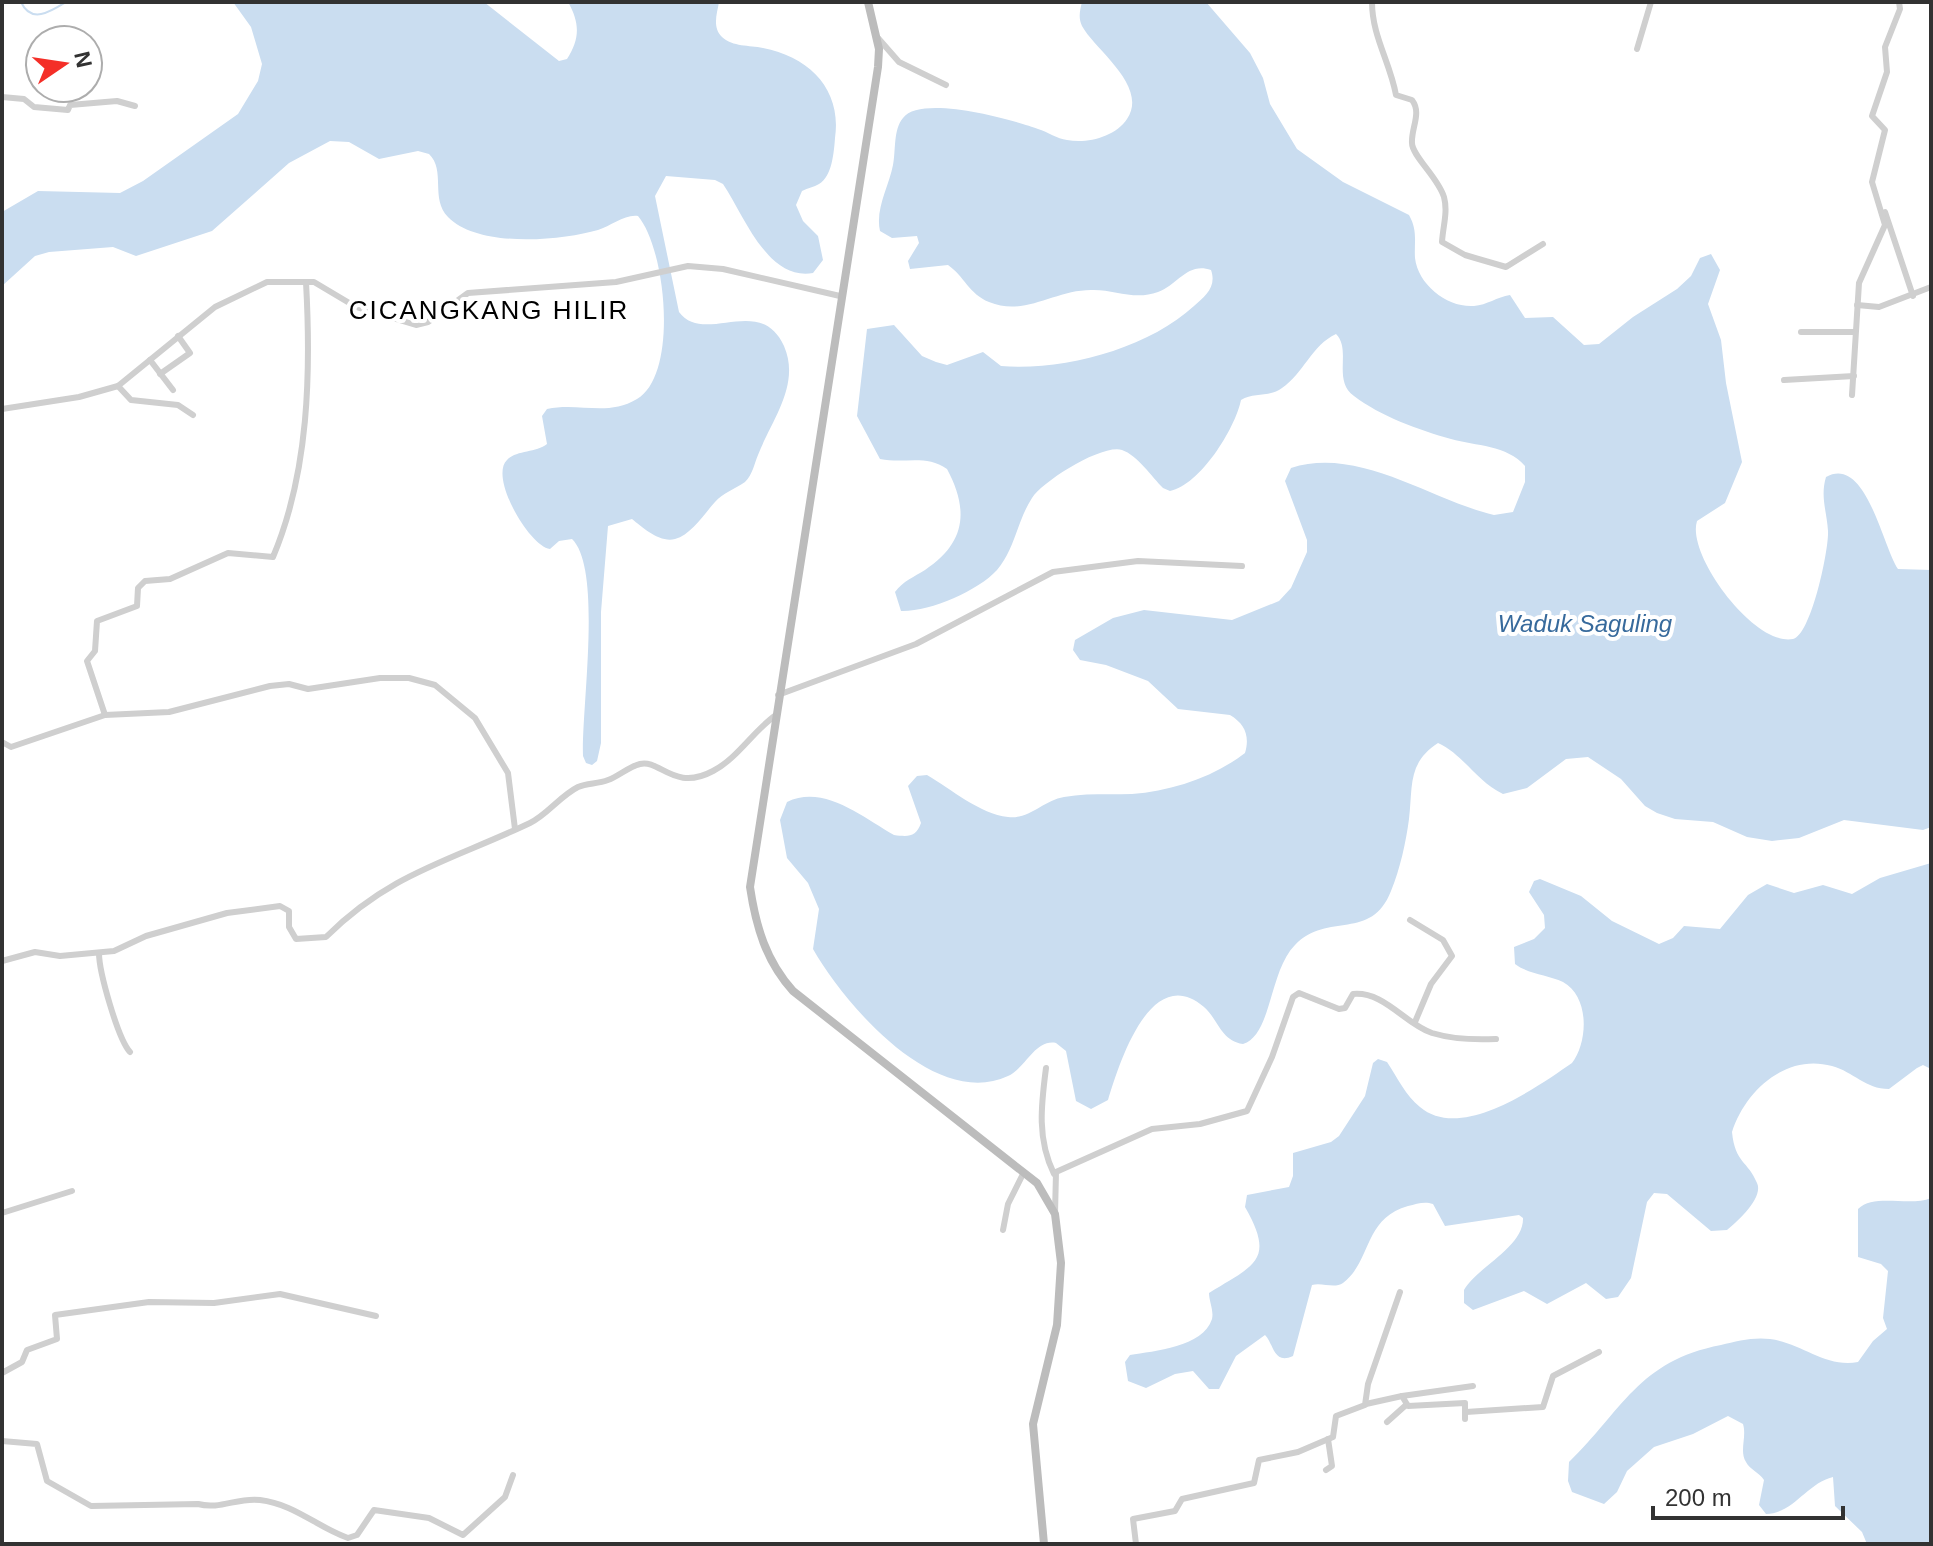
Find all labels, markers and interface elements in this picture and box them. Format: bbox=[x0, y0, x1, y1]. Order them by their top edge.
north arrow bbox=[24, 24, 104, 104]
text: N bbox=[69, 49, 97, 70]
district label: CICANGKANG HILIR bbox=[349, 295, 629, 325]
water label: Waduk Saguling bbox=[1498, 610, 1673, 637]
scale bar bbox=[1653, 1470, 1843, 1520]
text: 200 m bbox=[1665, 1484, 1732, 1511]

